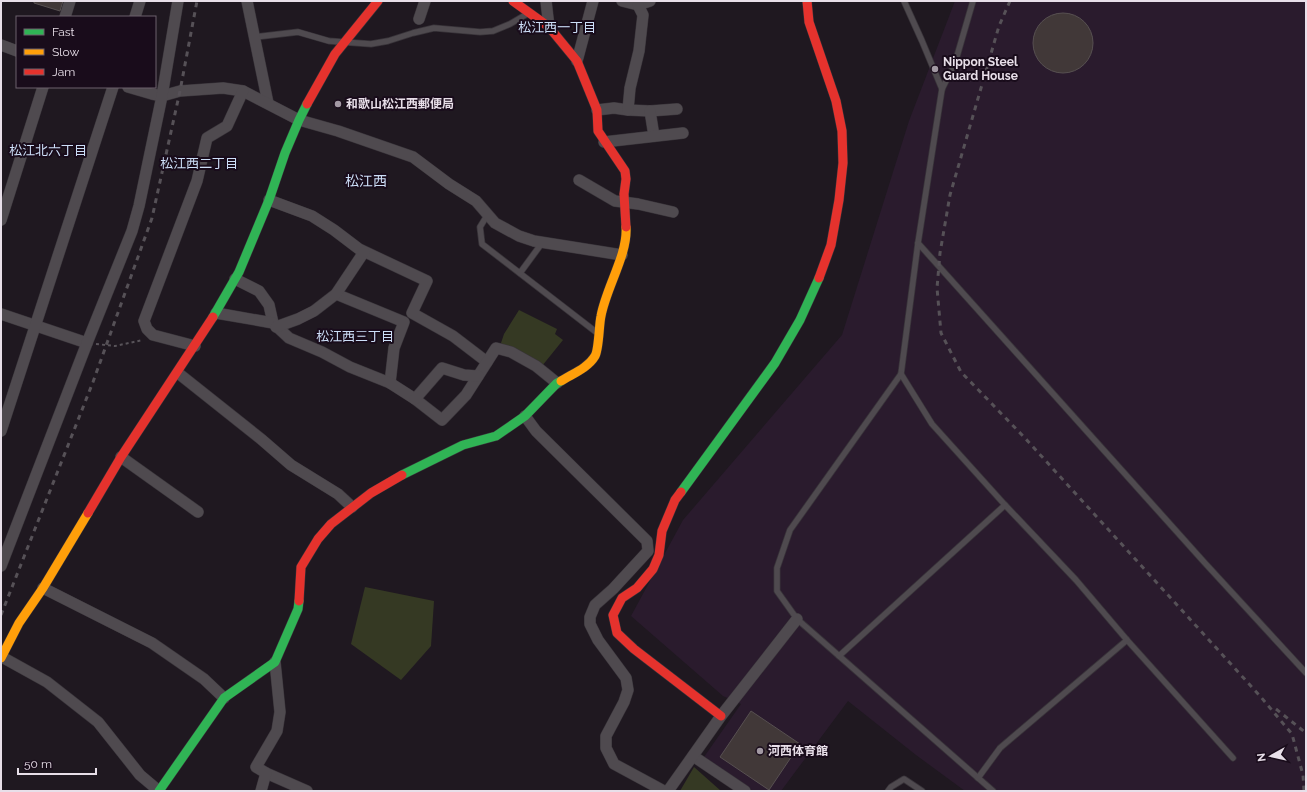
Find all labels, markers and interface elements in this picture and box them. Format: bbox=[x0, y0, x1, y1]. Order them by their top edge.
legend bbox=[16, 16, 156, 88]
district label: 松江西一丁目 bbox=[518, 20, 596, 35]
text: Fast bbox=[52, 25, 75, 39]
text: Slow bbox=[52, 45, 79, 59]
place label: Nippon Steel Guard House bbox=[943, 55, 1018, 83]
marker: Nippon Steel Guard House bbox=[930, 64, 940, 74]
text: Jam bbox=[52, 65, 75, 79]
place label: 和歌山松江西郵便局 bbox=[346, 97, 454, 111]
marker: 和歌山松江西郵便局 bbox=[333, 99, 343, 109]
district label: 松江北六丁目 bbox=[9, 143, 87, 158]
district label: 松江西二丁目 bbox=[160, 156, 238, 171]
district label: 松江西 bbox=[345, 173, 387, 189]
district label: 松江西三丁目 bbox=[316, 329, 394, 344]
north arrow bbox=[1251, 736, 1291, 776]
place label: 河西体育館 bbox=[768, 744, 828, 758]
marker: 河西体育館 bbox=[755, 746, 765, 756]
scale bar bbox=[18, 750, 96, 776]
text: N bbox=[1255, 752, 1269, 762]
text: 50 m bbox=[24, 757, 52, 771]

